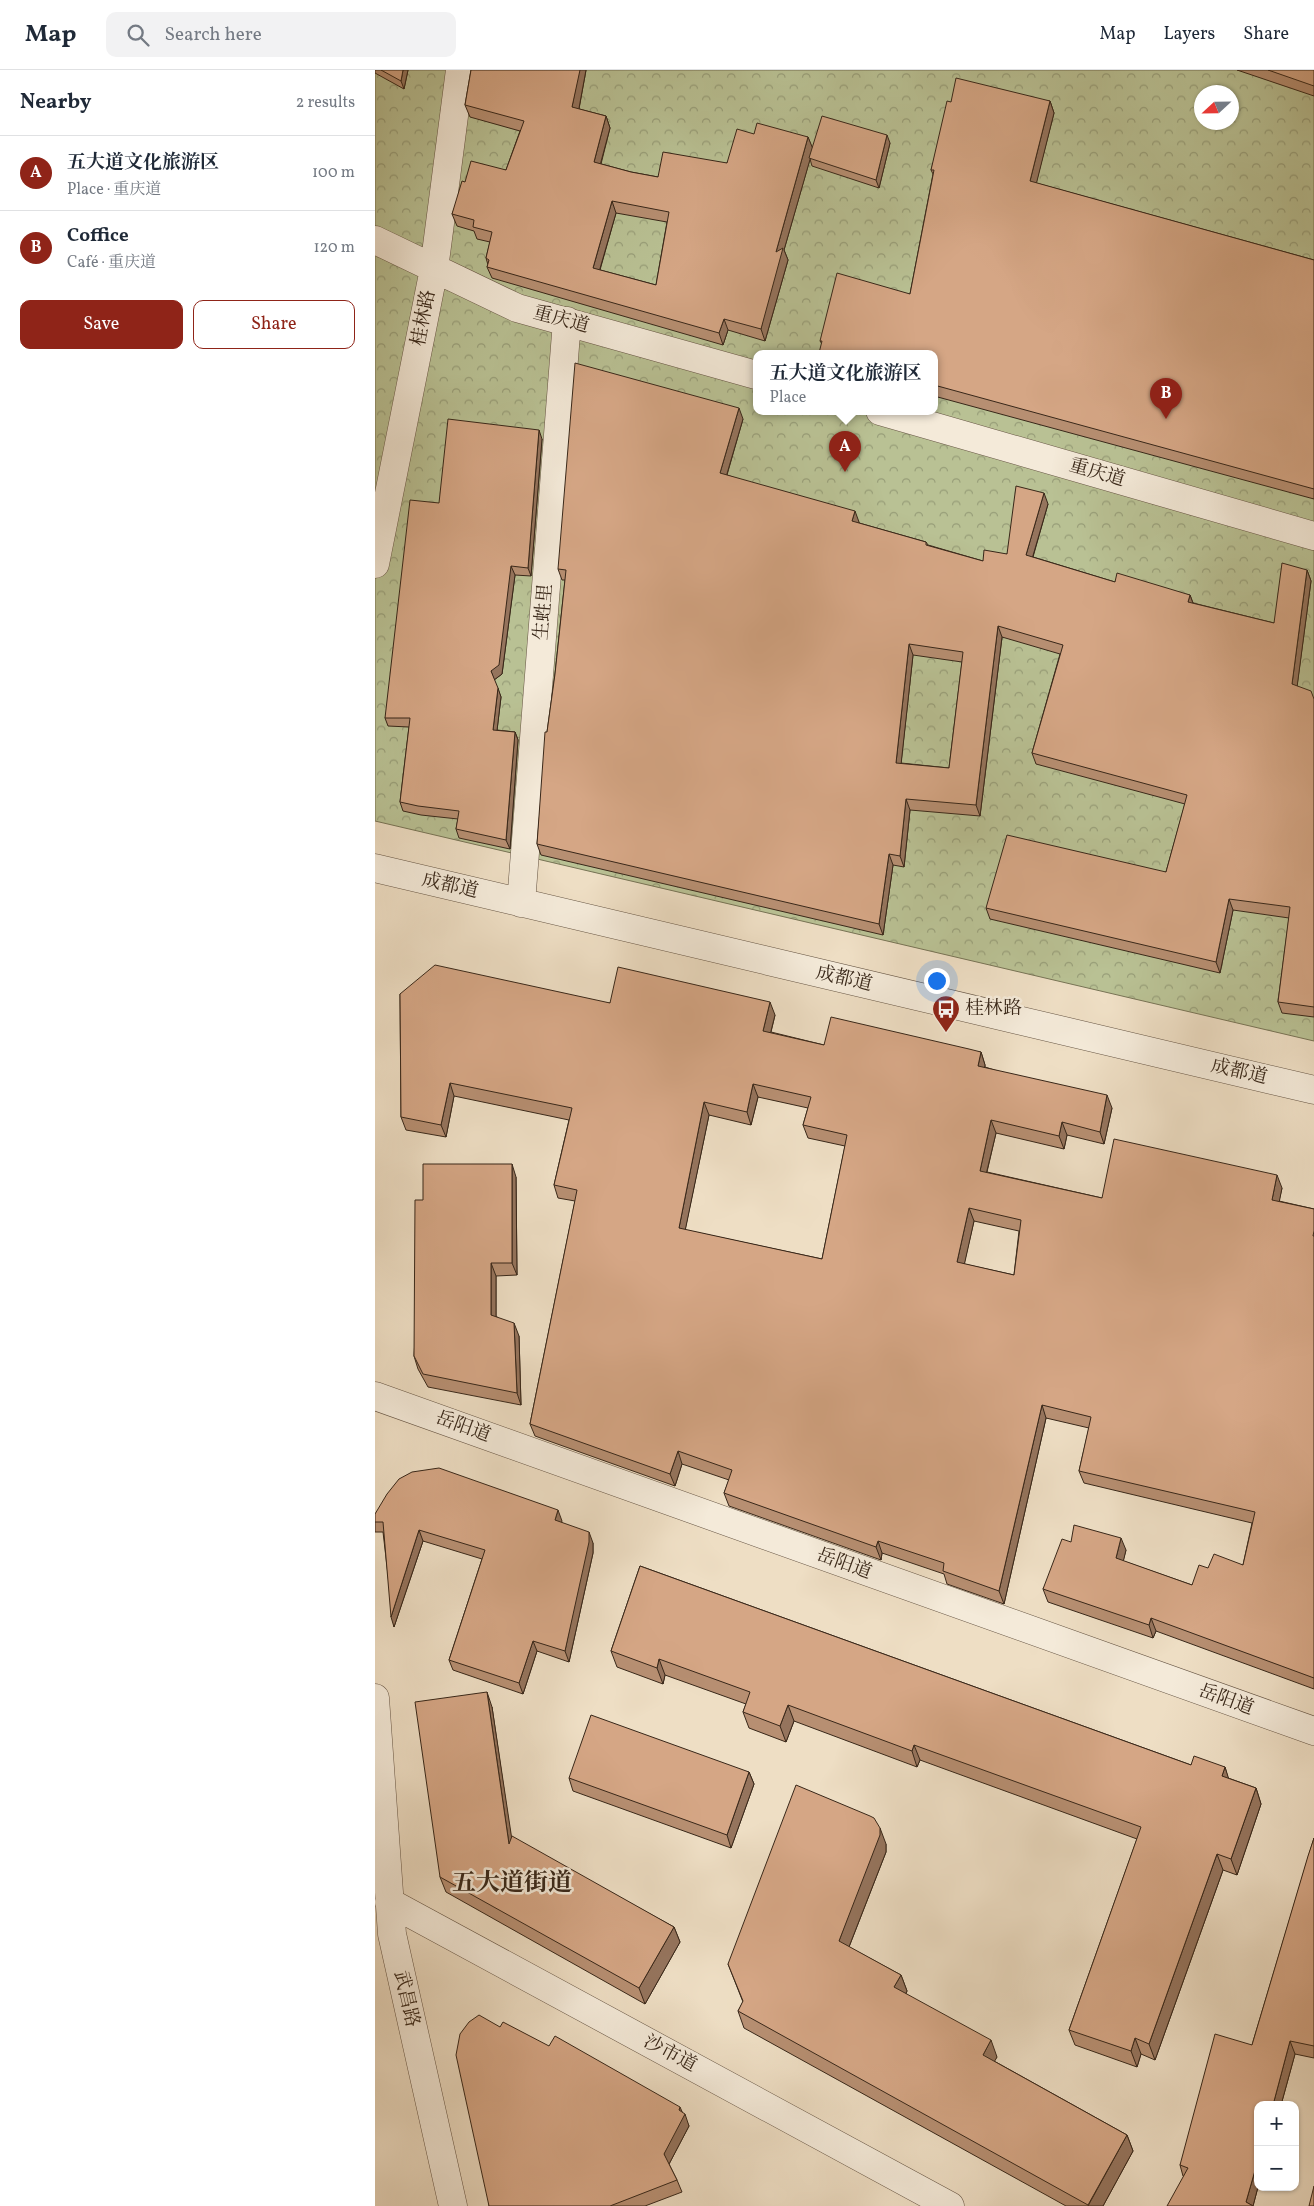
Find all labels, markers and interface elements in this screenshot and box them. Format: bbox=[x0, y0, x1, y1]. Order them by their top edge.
search box bbox=[106, 12, 456, 57]
text: Map bbox=[25, 18, 76, 52]
icon: search bbox=[124, 21, 152, 49]
text: Search here bbox=[164, 22, 262, 48]
text: Map bbox=[1099, 22, 1135, 47]
text: Layers bbox=[1163, 22, 1215, 47]
text: Share bbox=[1243, 22, 1289, 47]
north arrow bbox=[1194, 85, 1239, 130]
text: Nearby bbox=[20, 88, 91, 117]
text: 2 results bbox=[296, 92, 355, 114]
text: 五大道文化旅游区 bbox=[67, 150, 219, 176]
text: A bbox=[30, 162, 42, 184]
text: 100 m bbox=[312, 162, 355, 184]
text: Place · 重庆道 bbox=[67, 179, 161, 201]
text: Coffice bbox=[67, 223, 129, 249]
text: B bbox=[31, 237, 41, 259]
text: 120 m bbox=[313, 237, 355, 259]
text: Café · 重庆道 bbox=[67, 252, 156, 274]
street label: 桂林路 bbox=[406, 288, 442, 348]
button: Save bbox=[20, 300, 183, 349]
button: Share bbox=[193, 300, 355, 349]
street label: 重庆道 bbox=[530, 300, 592, 340]
popup bbox=[753, 350, 938, 415]
text: 五大道文化旅游区 bbox=[769, 361, 922, 387]
pin: B bbox=[1150, 378, 1182, 419]
text: Place bbox=[769, 387, 806, 409]
pin: A bbox=[829, 431, 861, 472]
street label: 重庆道 bbox=[1066, 453, 1128, 493]
street label: 生﨡里 bbox=[529, 582, 559, 642]
street label: 成都道 bbox=[419, 867, 481, 905]
street label: 成都道 bbox=[813, 960, 875, 998]
your location bbox=[924, 968, 950, 994]
bus stop icon: 桂林路 bbox=[931, 994, 961, 1033]
place label: 桂林路 bbox=[965, 996, 1022, 1022]
street label: 成都道 bbox=[1208, 1053, 1270, 1091]
street label: 岳阳道 bbox=[432, 1405, 494, 1449]
street label: 岳阳道 bbox=[813, 1542, 875, 1586]
street label: 岳阳道 bbox=[1195, 1678, 1257, 1722]
district label: 五大道街道 bbox=[452, 1867, 572, 1901]
street label: 武昌路 bbox=[387, 1968, 425, 2030]
street label: 沙市道 bbox=[639, 2029, 701, 2079]
map controls bbox=[1254, 2101, 1299, 2191]
button: + bbox=[1254, 2101, 1299, 2146]
button: − bbox=[1254, 2146, 1299, 2191]

